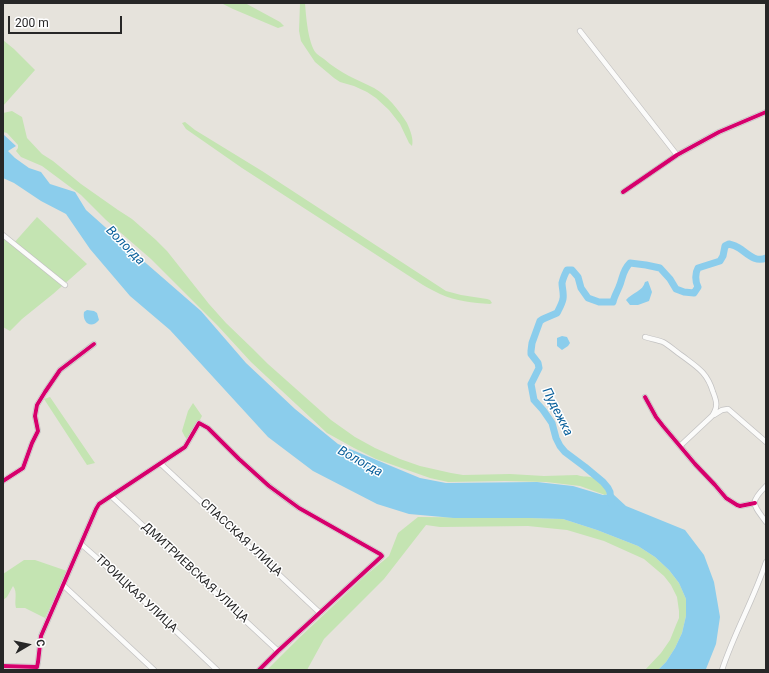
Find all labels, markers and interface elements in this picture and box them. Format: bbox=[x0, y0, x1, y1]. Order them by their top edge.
scale bar bbox=[10, 8, 124, 34]
text: 200 m bbox=[15, 16, 49, 30]
water label: Вологда bbox=[102, 223, 148, 269]
water label: Пудежка bbox=[538, 385, 576, 439]
water label: Вологда bbox=[335, 443, 385, 481]
street label: СПАССКАЯ УЛИЦА bbox=[197, 496, 285, 580]
street label: ДМИТРИЕВСКАЯ УЛИЦА bbox=[139, 520, 251, 626]
street label: ТРОИЦКАЯ УЛИЦА bbox=[92, 552, 180, 636]
north arrow bbox=[8, 625, 48, 665]
text: С bbox=[33, 638, 47, 648]

